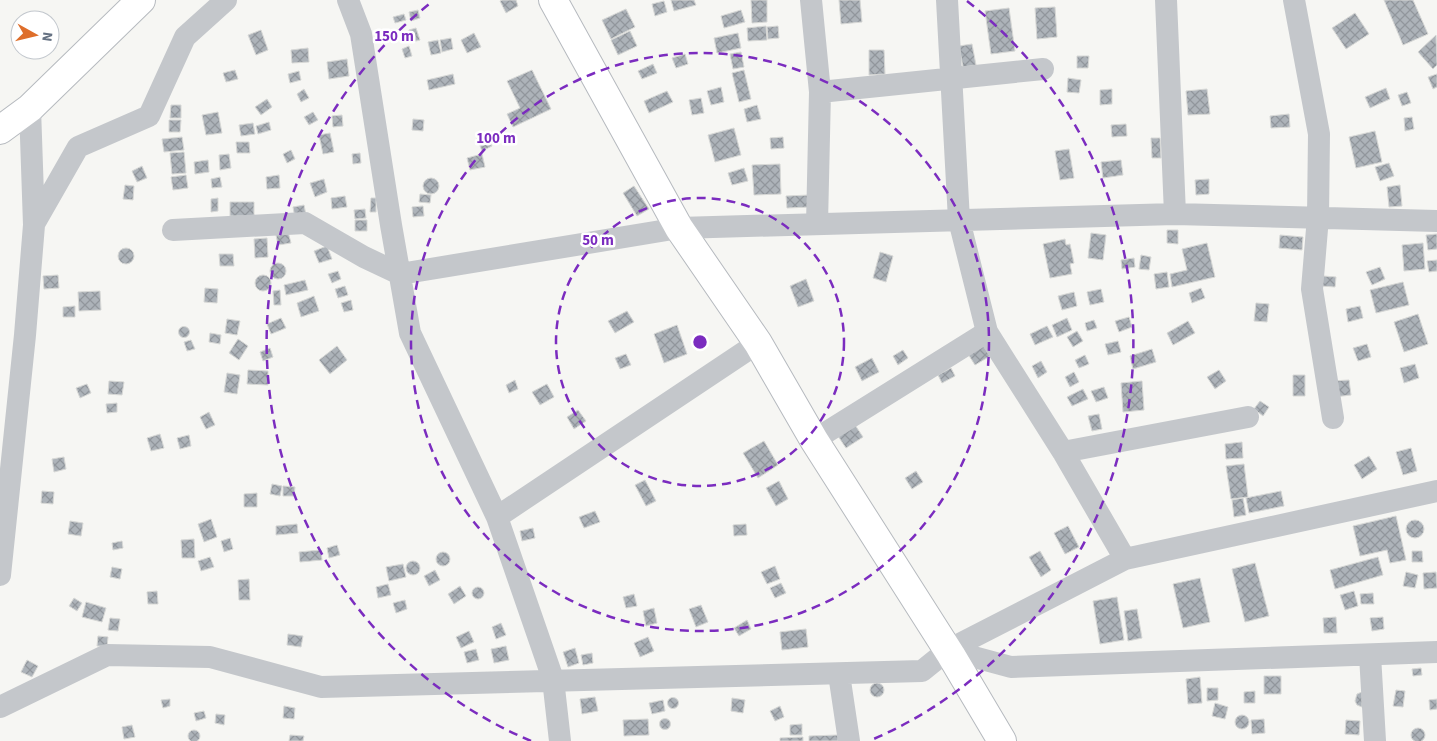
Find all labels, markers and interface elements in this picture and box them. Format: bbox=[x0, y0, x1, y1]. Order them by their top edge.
north arrow bbox=[10, 10, 60, 60]
text: 150 m bbox=[374, 26, 414, 47]
text: N bbox=[36, 31, 57, 43]
text: 100 m bbox=[476, 128, 516, 149]
text: 50 m bbox=[582, 230, 614, 251]
centre of rings bbox=[691, 333, 709, 351]

